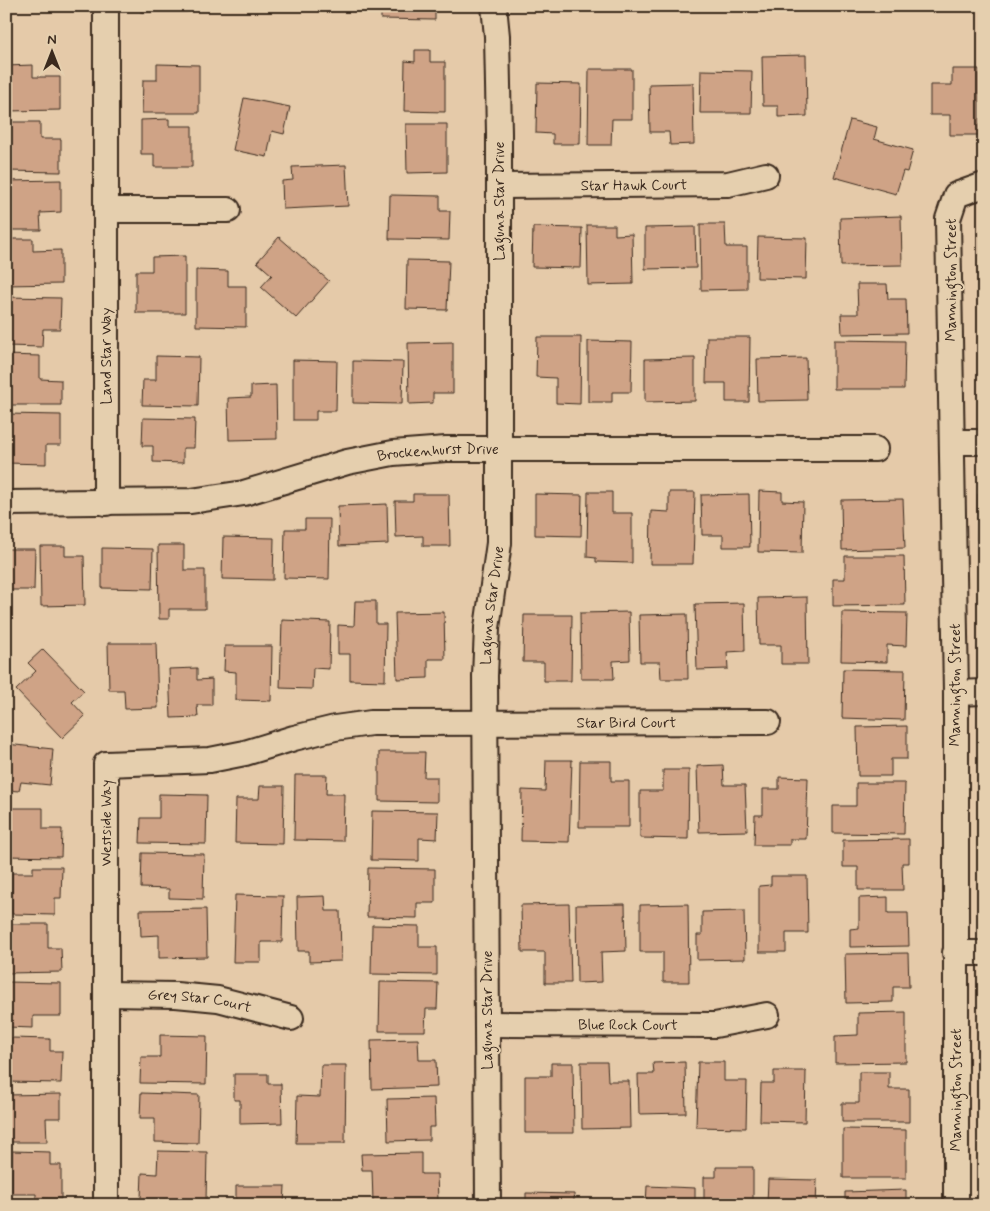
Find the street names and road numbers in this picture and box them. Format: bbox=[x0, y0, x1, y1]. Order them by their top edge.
street label: Laguna Star Drive bbox=[490, 141, 511, 261]
street label: Star Hawk Court bbox=[581, 175, 687, 196]
street label: Mannington Street bbox=[942, 218, 963, 342]
street label: Land Star Way bbox=[97, 307, 117, 405]
street label: Brockenhurst Drive bbox=[376, 440, 499, 467]
street label: Laguna Star Drive bbox=[476, 545, 509, 665]
street label: Mannington Street bbox=[946, 623, 967, 747]
street label: Star Bird Court bbox=[577, 713, 676, 733]
street label: Westside Way bbox=[97, 780, 117, 866]
street label: Laguna Star Drive bbox=[478, 950, 499, 1070]
street label: Grey Star Court bbox=[147, 986, 253, 1018]
street label: Blue Rock Court bbox=[578, 1015, 678, 1036]
street label: Mannington Street bbox=[947, 1028, 968, 1152]

